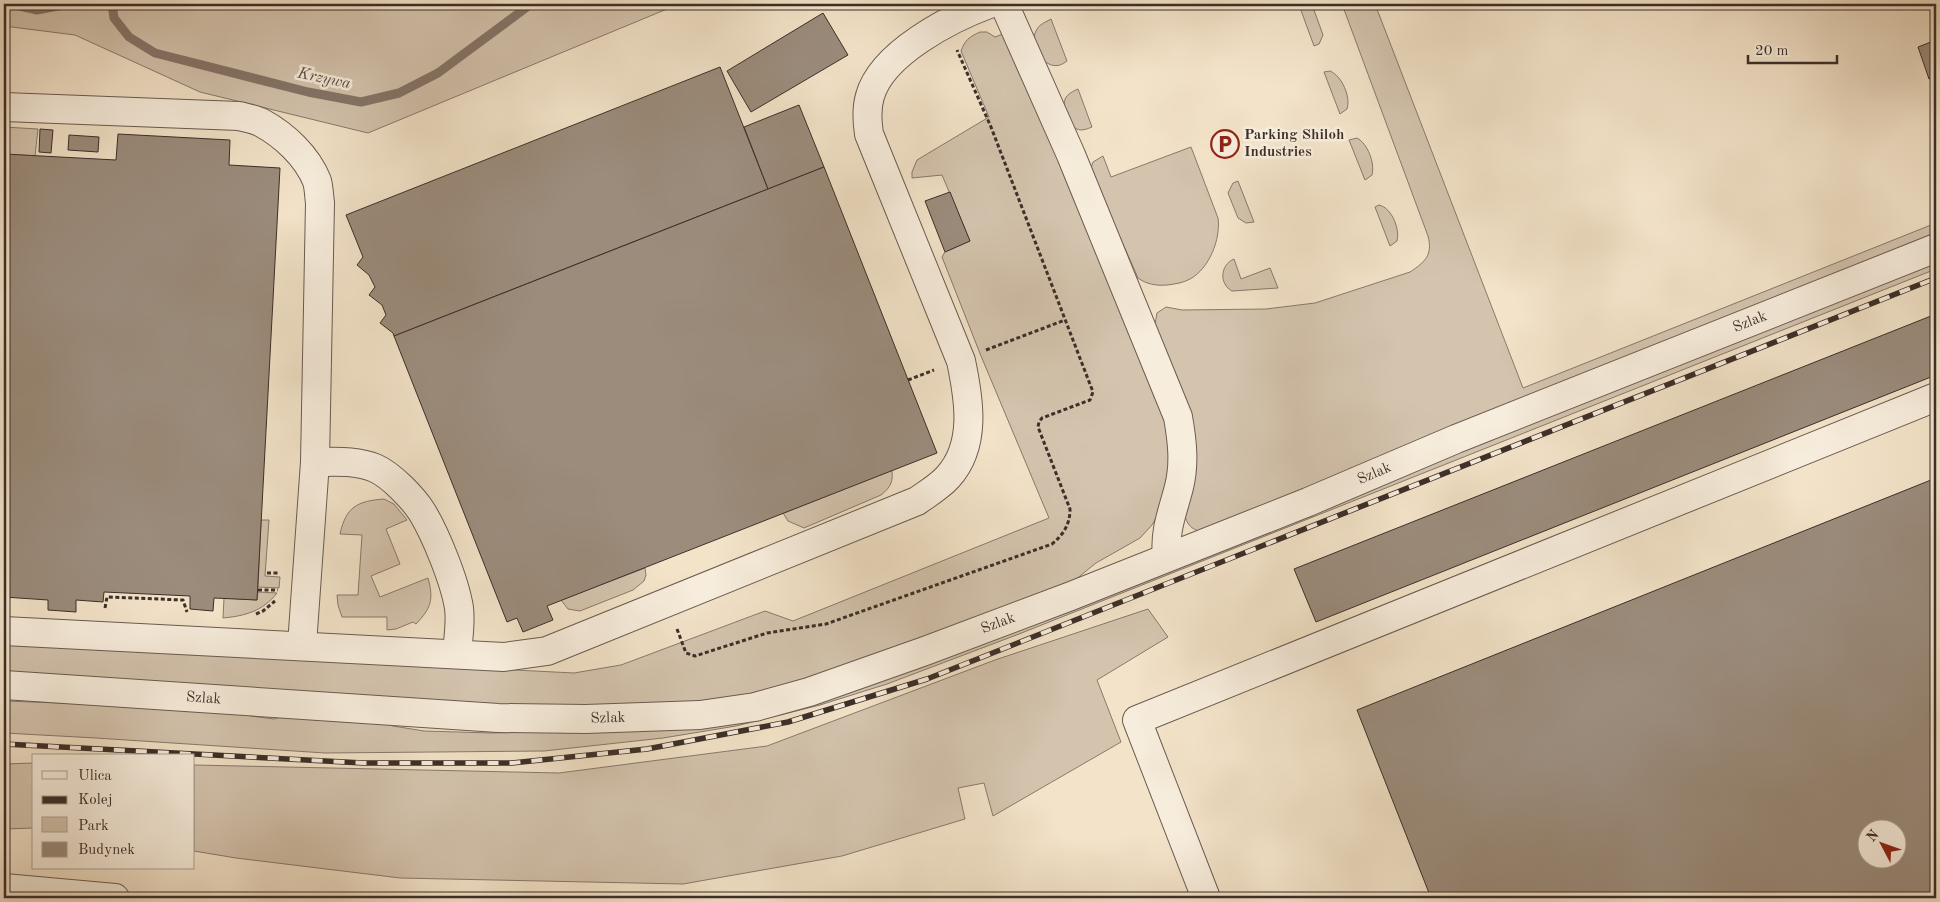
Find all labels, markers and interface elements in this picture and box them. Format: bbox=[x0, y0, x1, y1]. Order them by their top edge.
scale bar bbox=[1748, 32, 1836, 64]
text: 20 m bbox=[1755, 44, 1789, 59]
water label: Krzywa bbox=[295, 65, 353, 93]
place label: Parking Shiloh Industries bbox=[1244, 128, 1344, 160]
parking icon: Parking Shiloh Industries bbox=[1210, 129, 1240, 159]
street label: Szlak bbox=[1731, 308, 1769, 336]
street label: Szlak bbox=[1355, 460, 1394, 488]
street label: Szlak bbox=[979, 610, 1017, 637]
street label: Szlak bbox=[185, 690, 222, 707]
street label: Szlak bbox=[590, 710, 626, 726]
legend bbox=[32, 754, 195, 870]
text: Ulica bbox=[78, 769, 112, 784]
text: Kolej bbox=[78, 793, 113, 808]
text: Park bbox=[78, 819, 109, 834]
north arrow bbox=[1858, 820, 1908, 870]
text: N bbox=[1864, 827, 1882, 845]
text: Budynek bbox=[78, 843, 135, 858]

